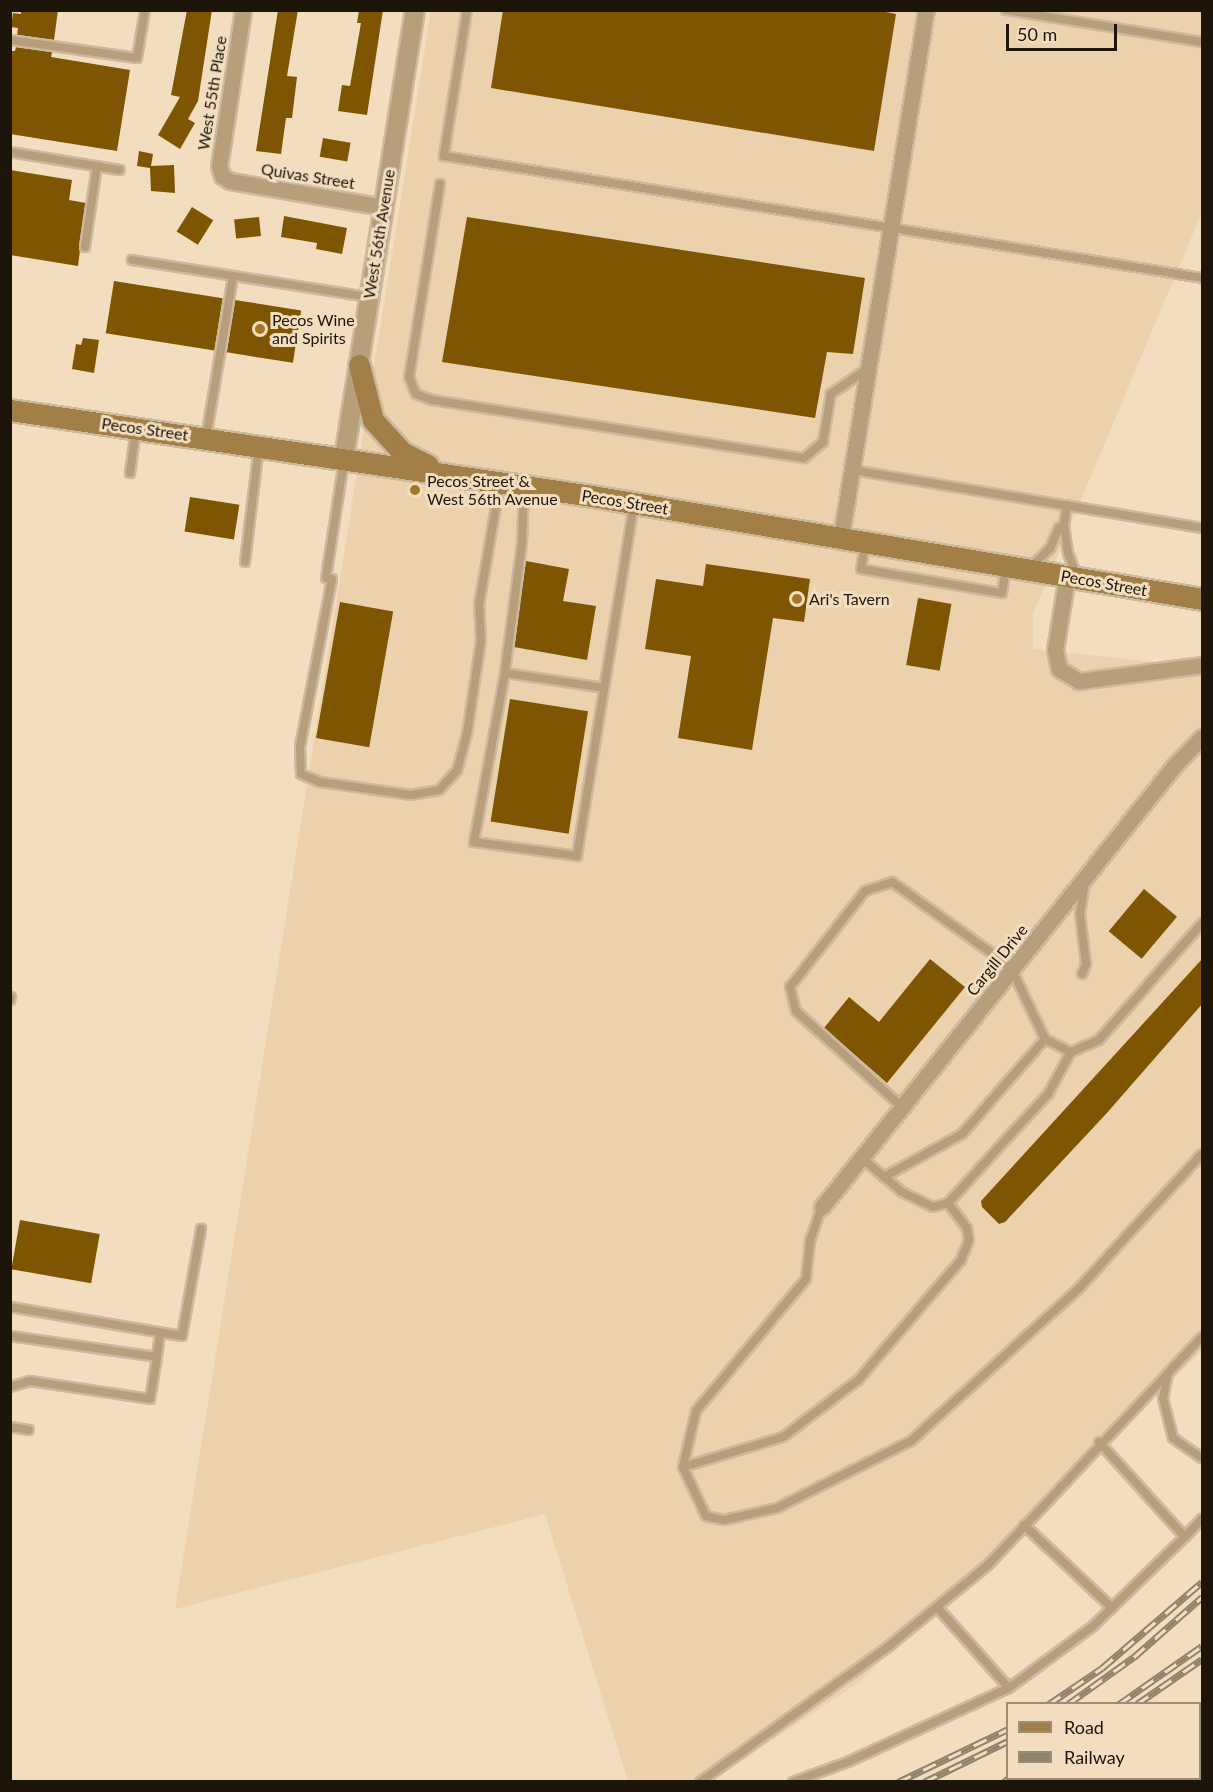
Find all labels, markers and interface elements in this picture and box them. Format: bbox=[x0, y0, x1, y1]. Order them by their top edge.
scale bar bbox=[1009, 12, 1120, 50]
text: 50 m bbox=[1017, 23, 1057, 45]
street label: West 55th Place bbox=[193, 34, 231, 152]
street label: Quivas Street bbox=[260, 159, 356, 193]
street label: West 56th Avenue bbox=[359, 168, 399, 300]
place label: Pecos Wine and Spirits bbox=[272, 310, 355, 348]
marker: Pecos Wine and Spirits bbox=[253, 322, 267, 336]
street label: Pecos Street bbox=[100, 413, 190, 445]
place label: Pecos Street & West 56th Avenue bbox=[427, 471, 558, 509]
marker: Pecos Street & West 56th Avenue bbox=[408, 483, 422, 497]
street label: Pecos Street bbox=[580, 486, 670, 518]
street label: Pecos Street bbox=[1059, 566, 1149, 600]
place label: Ari's Tavern bbox=[809, 589, 890, 609]
marker: Ari's Tavern bbox=[790, 592, 804, 606]
street label: Cargill Drive bbox=[962, 920, 1032, 1000]
legend bbox=[1006, 1702, 1201, 1780]
text: Road bbox=[1064, 1716, 1104, 1738]
text: Railway bbox=[1064, 1746, 1125, 1768]

